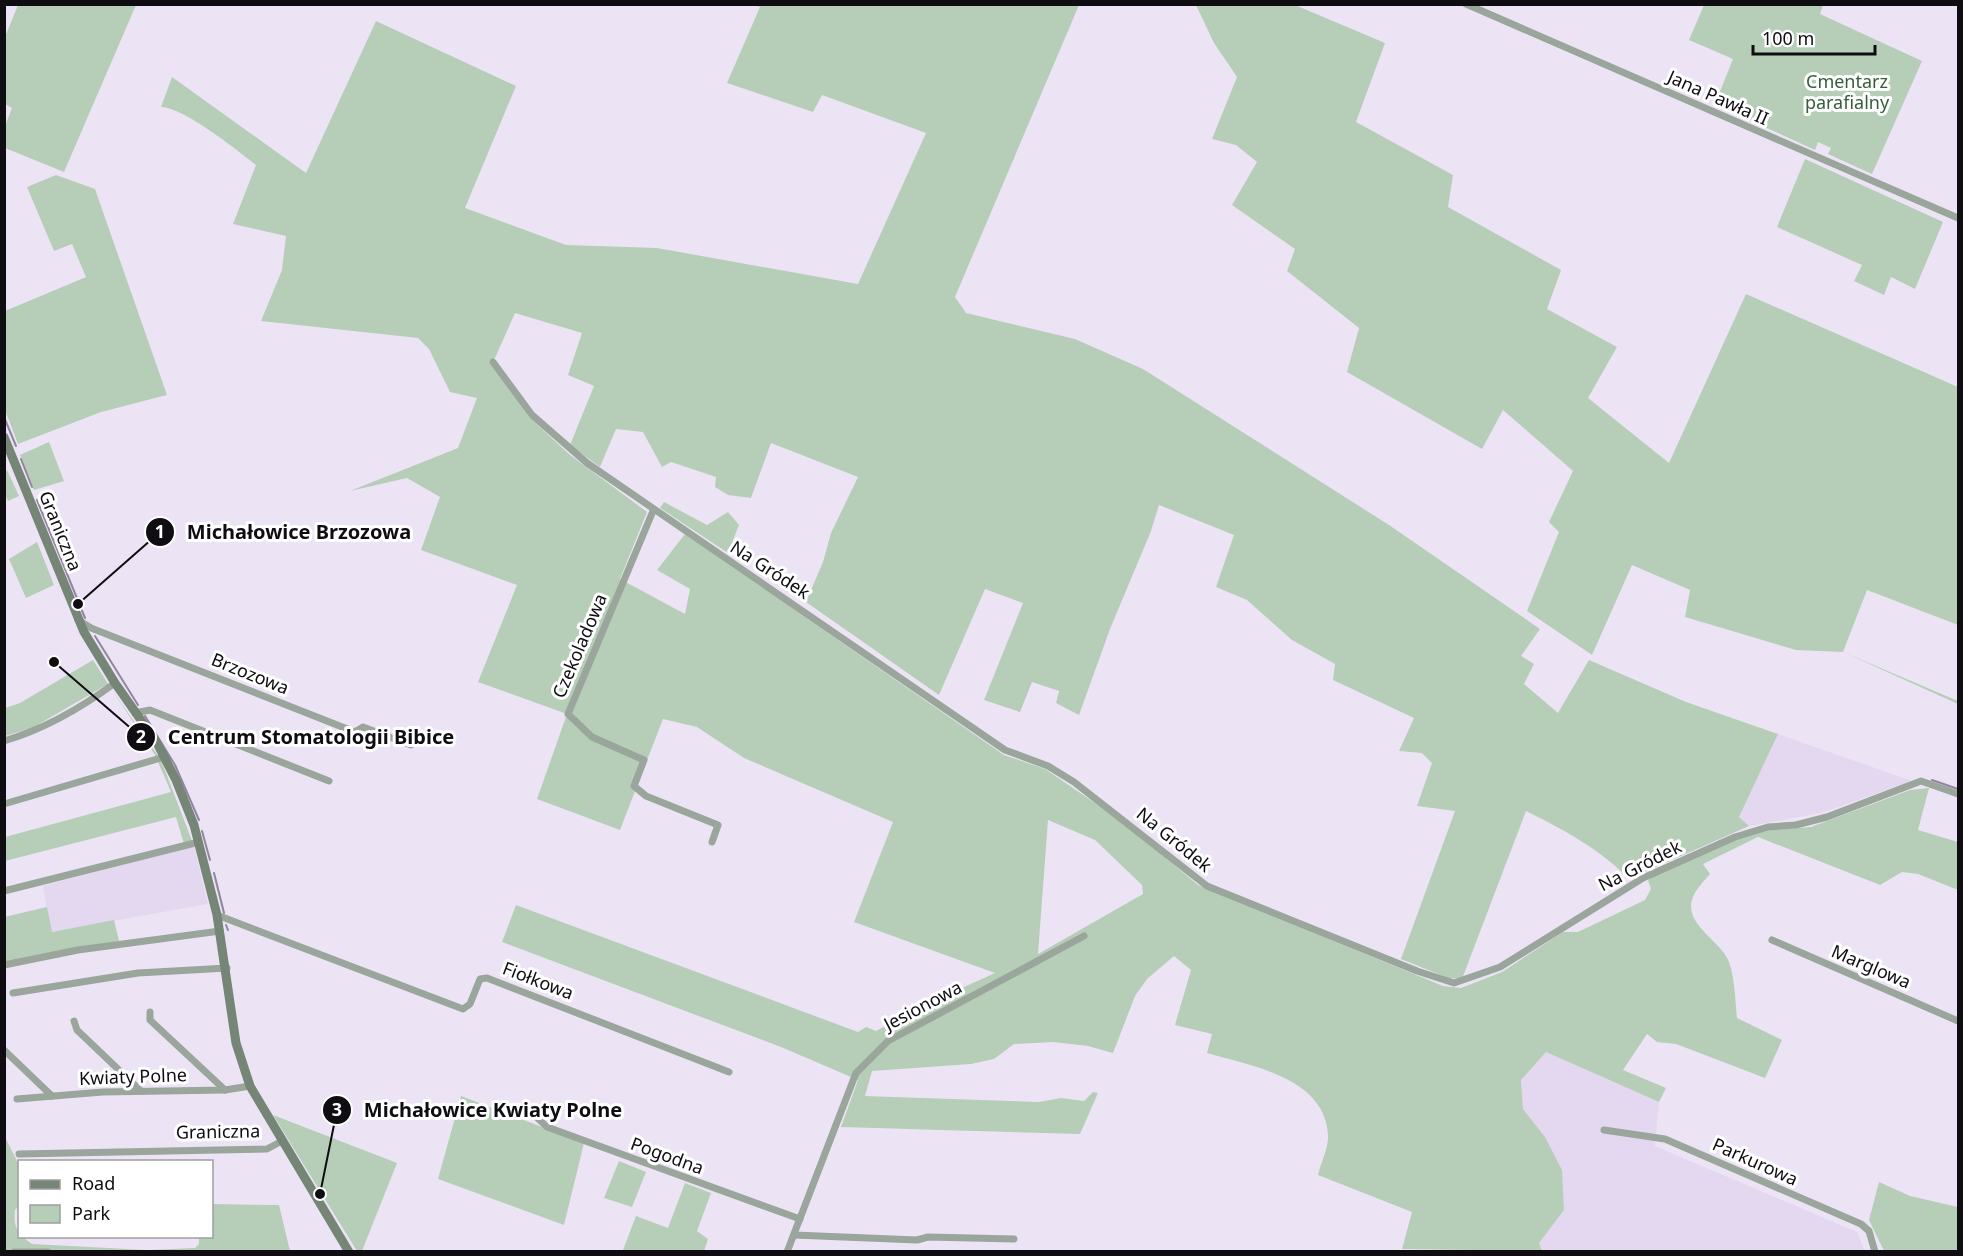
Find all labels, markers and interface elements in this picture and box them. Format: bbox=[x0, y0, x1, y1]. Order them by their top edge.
scale bar bbox=[1753, 18, 1874, 56]
text: 100 m bbox=[1762, 26, 1814, 50]
street label: Jana Pawła II bbox=[1663, 63, 1772, 130]
park label: Cmentarz parafialny bbox=[1805, 69, 1890, 114]
street label: Graniczna bbox=[34, 487, 88, 574]
callout: Michałowice Brzozowa bbox=[145, 513, 424, 551]
text: Michałowice Brzozowa bbox=[187, 518, 411, 545]
text: 1 bbox=[155, 519, 165, 543]
street label: Na Gródek bbox=[726, 534, 815, 604]
street label: Czekoladowa bbox=[546, 590, 612, 701]
street label: Brzozowa bbox=[208, 647, 293, 699]
callout: Centrum Stomatologii Bibice bbox=[126, 718, 467, 756]
text: Centrum Stomatologii Bibice bbox=[168, 723, 454, 750]
text: 2 bbox=[136, 724, 146, 748]
street label: Na Gródek bbox=[1132, 801, 1218, 877]
street label: Na Gródek bbox=[1594, 834, 1686, 896]
street label: Marglowa bbox=[1828, 939, 1915, 994]
street label: Fiołkowa bbox=[500, 956, 577, 1005]
street label: Jesionowa bbox=[878, 975, 966, 1037]
street label: Kwiaty Polne bbox=[79, 1062, 187, 1090]
callout: Michałowice Kwiaty Polne bbox=[322, 1091, 634, 1129]
text: Michałowice Kwiaty Polne bbox=[364, 1096, 622, 1123]
text: 3 bbox=[332, 1097, 342, 1121]
street label: Graniczna bbox=[176, 1118, 260, 1144]
street label: Pogodna bbox=[628, 1131, 707, 1179]
street label: Parkurowa bbox=[1709, 1132, 1802, 1191]
legend bbox=[18, 1160, 213, 1238]
text: Road bbox=[72, 1171, 115, 1195]
text: Park bbox=[72, 1201, 110, 1225]

